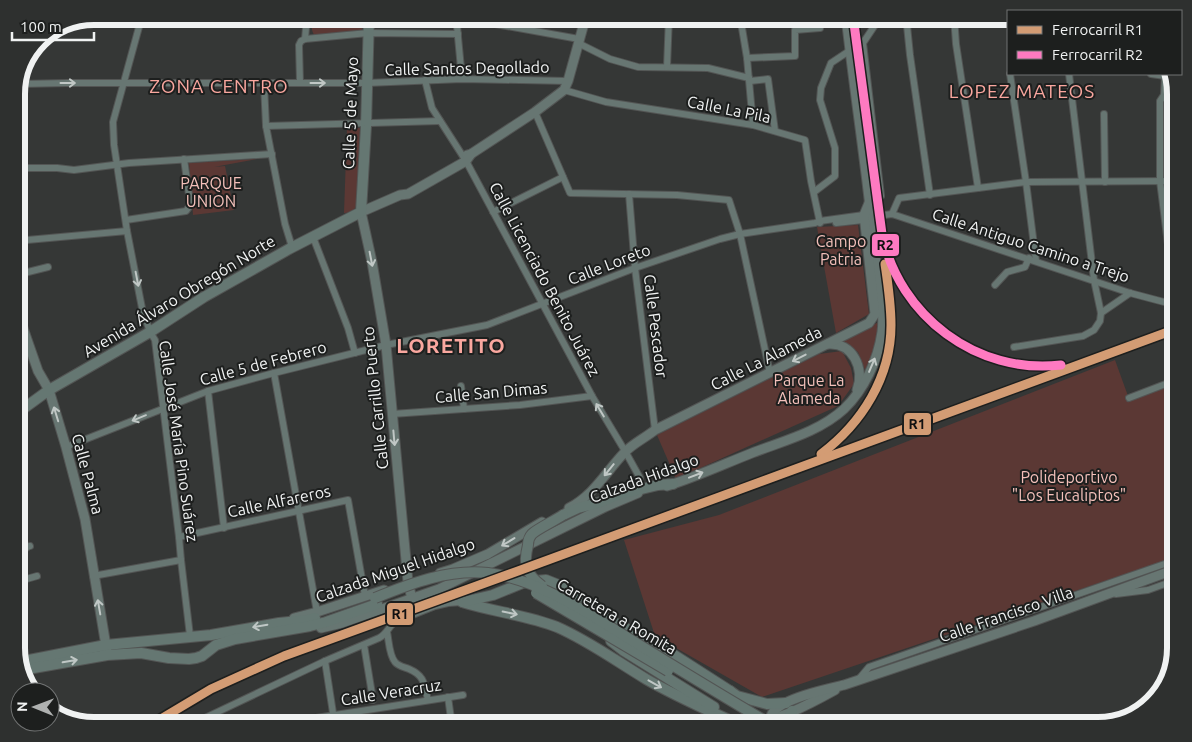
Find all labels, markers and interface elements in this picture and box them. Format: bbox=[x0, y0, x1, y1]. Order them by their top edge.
scale bar bbox=[12, 10, 95, 42]
legend bbox=[1007, 10, 1182, 75]
text: 100 m bbox=[20, 18, 62, 35]
text: Ferrocarril R1 bbox=[1052, 21, 1143, 38]
text: Ferrocarril R2 bbox=[1052, 46, 1143, 63]
street label: Calle 5 de Mayo bbox=[339, 56, 361, 170]
street label: Calle Santos Degollado bbox=[384, 58, 550, 78]
district label: ZONA CENTRO bbox=[149, 75, 289, 97]
one-way arrow bbox=[59, 78, 75, 88]
one-way arrow bbox=[309, 78, 325, 88]
district label: LOPEZ MATEOS bbox=[949, 80, 1095, 102]
street label: Calle La Pila bbox=[686, 92, 772, 126]
park label: PARQUE UNION bbox=[180, 174, 242, 210]
street label: Calle Licenciado Benito Juárez bbox=[486, 179, 604, 379]
street label: Calle Antiguo Camino a Trejo bbox=[930, 205, 1132, 285]
street label: Avenida Álvaro Obregón Norte bbox=[79, 230, 278, 361]
park label: Campo Patria bbox=[816, 232, 866, 268]
line badge: R2 bbox=[871, 233, 900, 257]
text: R2 bbox=[876, 237, 894, 253]
street label: Calle Loreto bbox=[565, 240, 653, 288]
one-way arrow bbox=[367, 251, 376, 267]
one-way arrow bbox=[132, 271, 142, 287]
street label: Calle Pescador bbox=[641, 273, 671, 379]
street label: Calle La Alameda bbox=[708, 322, 824, 394]
street label: Calle Carrillo Puerto bbox=[359, 326, 391, 470]
district label: LORETITO bbox=[396, 333, 506, 357]
street label: Calle 5 de Febrero bbox=[198, 337, 328, 389]
street label: Calle José María Pino Suárez bbox=[156, 339, 202, 543]
one-way arrow bbox=[792, 354, 807, 363]
one-way arrow bbox=[868, 358, 878, 373]
park label: Parque La Alameda bbox=[773, 371, 845, 407]
street label: Calle San Dimas bbox=[434, 378, 548, 406]
one-way arrow bbox=[595, 403, 605, 417]
one-way arrow bbox=[51, 407, 61, 423]
line badge: R1 bbox=[903, 412, 932, 436]
one-way arrow bbox=[131, 415, 146, 424]
text: R1 bbox=[908, 416, 926, 432]
one-way arrow bbox=[389, 429, 399, 445]
street label: Calle Palma bbox=[69, 432, 107, 516]
street label: Calzada Hidalgo bbox=[587, 450, 701, 506]
one-way arrow bbox=[604, 463, 615, 476]
park label: Polideportivo "Los Eucaliptos" bbox=[1012, 468, 1126, 504]
one-way arrow bbox=[688, 470, 703, 479]
street label: Calle Alfareros bbox=[226, 481, 332, 521]
street label: Calzada Miguel Hidalgo bbox=[313, 534, 477, 606]
one-way arrow bbox=[501, 537, 516, 547]
street label: Carretera a Romita bbox=[554, 574, 680, 658]
street label: Calle Francisco Villa bbox=[937, 583, 1075, 645]
one-way arrow bbox=[93, 599, 103, 615]
line badge: R1 bbox=[386, 602, 414, 626]
text: R1 bbox=[391, 606, 409, 622]
one-way arrow bbox=[501, 609, 517, 618]
one-way arrow bbox=[253, 622, 269, 631]
one-way arrow bbox=[61, 656, 77, 666]
street label: Calle Veracruz bbox=[339, 675, 443, 709]
one-way arrow bbox=[647, 679, 661, 689]
north arrow bbox=[10, 682, 60, 732]
text: N bbox=[14, 701, 30, 712]

